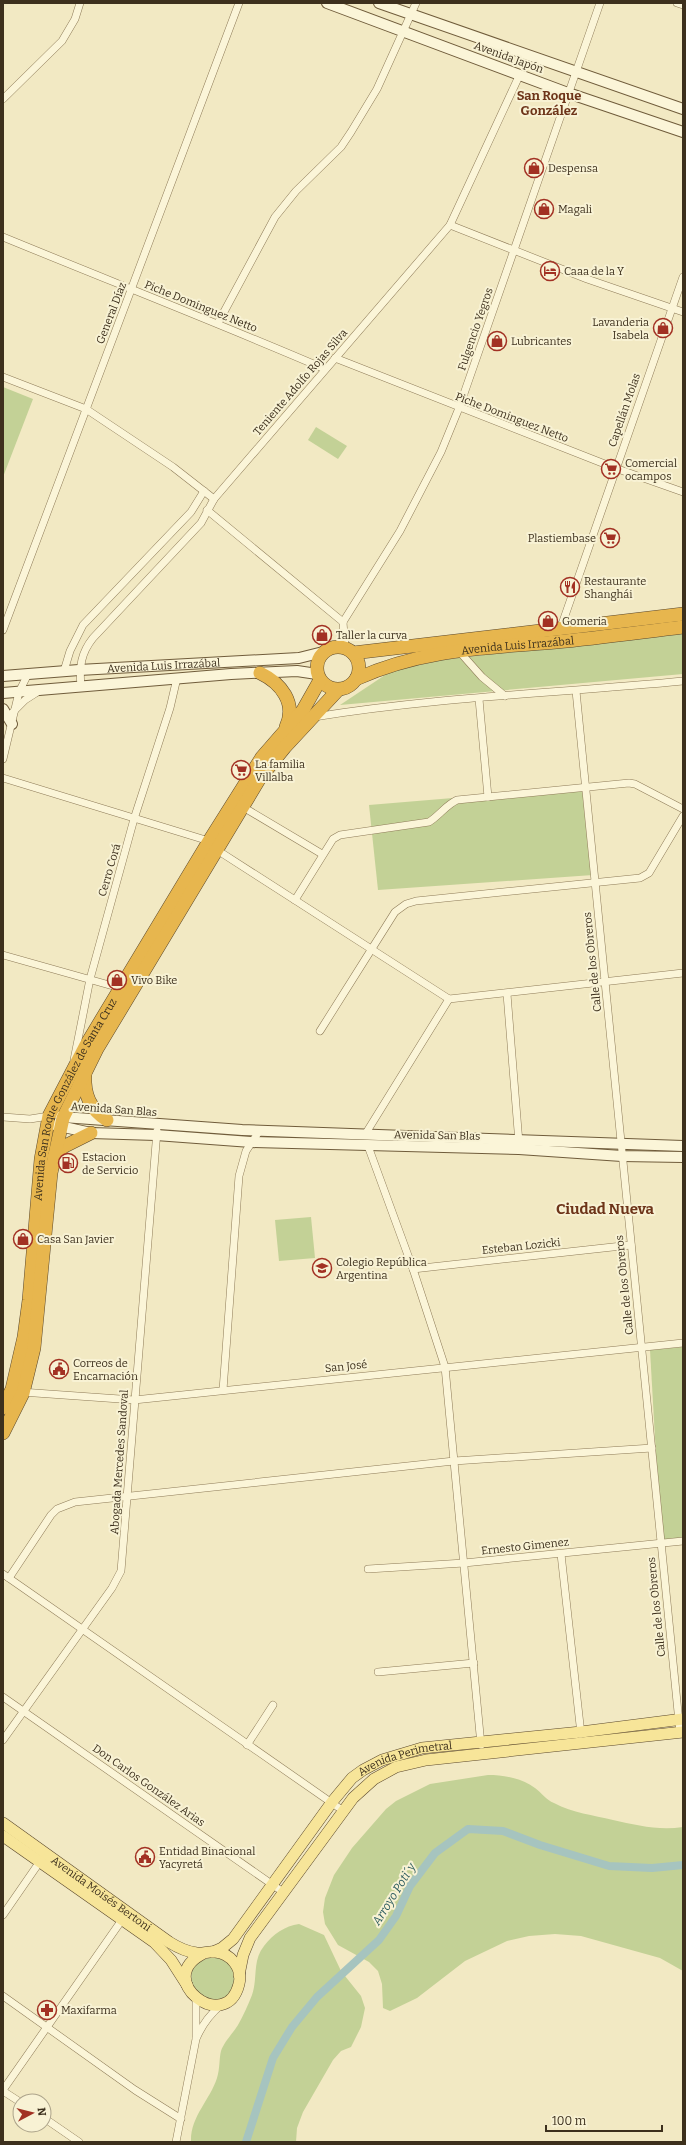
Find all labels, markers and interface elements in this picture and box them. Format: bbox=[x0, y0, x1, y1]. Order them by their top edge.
street label: Avenida Japón bbox=[472, 39, 545, 76]
district label: San Roque González bbox=[517, 88, 581, 118]
shop icon: Despensa bbox=[523, 157, 545, 179]
place label: Despensa bbox=[548, 162, 598, 175]
shop icon: Magali bbox=[533, 198, 555, 220]
place label: Magali bbox=[558, 203, 593, 216]
hotel icon: Caaa de la Y bbox=[539, 260, 561, 282]
place label: Caaa de la Y bbox=[564, 265, 625, 278]
street label: Piche Dominguez Netto bbox=[143, 278, 259, 335]
street label: General Díaz bbox=[94, 280, 129, 346]
street label: Fulgencio Yegros bbox=[455, 286, 496, 372]
place label: Lavanderia Isabela bbox=[592, 316, 649, 342]
shop icon: Lavanderia Isabela bbox=[652, 317, 674, 339]
street label: Teniente Adolfo Rojas Silva bbox=[251, 326, 350, 438]
shop icon: Lubricantes bbox=[486, 330, 508, 352]
place label: Lubricantes bbox=[511, 335, 572, 348]
street label: Capellán Molas bbox=[606, 372, 643, 449]
street label: Piche Dominguez Netto bbox=[453, 390, 570, 445]
place label: Comercial ocampos bbox=[625, 457, 677, 483]
supermarket icon: Comercial ocampos bbox=[600, 458, 622, 480]
supermarket icon: Plastiembase bbox=[599, 527, 621, 549]
place label: Plastiembase bbox=[528, 532, 596, 545]
place label: Restaurante Shanghái bbox=[584, 575, 646, 601]
restaurant icon: Restaurante Shanghái bbox=[559, 576, 581, 598]
shop icon: Gomeria bbox=[537, 610, 559, 632]
place label: Gomeria bbox=[562, 615, 607, 628]
shop icon: Taller la curva bbox=[311, 624, 333, 646]
place label: Taller la curva bbox=[336, 629, 407, 642]
street label: Avenida Luis Irrazábal bbox=[460, 634, 575, 657]
street label: Avenida Luis Irrazábal bbox=[107, 656, 221, 675]
place label: La familia Villalba bbox=[255, 758, 305, 784]
supermarket icon: La familia Villalba bbox=[230, 759, 252, 781]
street label: Cerro Corá bbox=[96, 842, 123, 898]
street label: Calle de los Obreros bbox=[581, 911, 604, 1013]
shop icon: Vivo Bike bbox=[106, 969, 128, 991]
place label: Vivo Bike bbox=[131, 974, 177, 987]
street label: Avenida San Roque González de Santa Cruz bbox=[31, 996, 120, 1201]
street label: Avenida San Blas bbox=[70, 1100, 158, 1119]
street label: Avenida San Blas bbox=[394, 1128, 480, 1143]
place label: Estacion de Servicio bbox=[82, 1151, 138, 1177]
fuel station icon: Estacion de Servicio bbox=[57, 1152, 79, 1174]
district label: Ciudad Nueva bbox=[556, 1200, 655, 1218]
shop icon: Casa San Javier bbox=[12, 1228, 34, 1250]
place label: Casa San Javier bbox=[37, 1233, 114, 1246]
street label: Calle de los Obreros bbox=[613, 1234, 636, 1336]
street label: Esteban Lozicki bbox=[481, 1236, 562, 1257]
place label: Colegio República Argentina bbox=[336, 1256, 427, 1282]
school or university icon: Colegio República Argentina bbox=[311, 1257, 333, 1279]
place label: Correos de Encarnación bbox=[73, 1357, 138, 1383]
public building icon: Correos de Encarnación bbox=[48, 1358, 70, 1380]
street label: San José bbox=[324, 1358, 368, 1375]
street label: Abogada Mercedes Sandoval bbox=[108, 1389, 131, 1535]
street label: Ernesto Gimenez bbox=[481, 1535, 570, 1558]
street label: Calle de los Obreros bbox=[645, 1556, 668, 1658]
street label: Avenida Perimetral bbox=[355, 1739, 453, 1779]
street label: Don Carlos González Arias bbox=[90, 1742, 207, 1829]
place label: Entidad Binacional Yacyretá bbox=[159, 1845, 255, 1871]
public building icon: Entidad Binacional Yacyretá bbox=[134, 1846, 156, 1868]
street label: Avenida Moisés Bertoni bbox=[48, 1854, 154, 1935]
water label: Arroyo Poti´y bbox=[369, 1860, 419, 1928]
pharmacy icon: Maxifarma bbox=[36, 1999, 58, 2021]
place label: Maxifarma bbox=[61, 2004, 117, 2017]
north arrow bbox=[12, 2093, 52, 2133]
text: N bbox=[34, 2107, 48, 2117]
scale bar bbox=[546, 2107, 662, 2133]
text: 100 m bbox=[552, 2114, 587, 2128]

